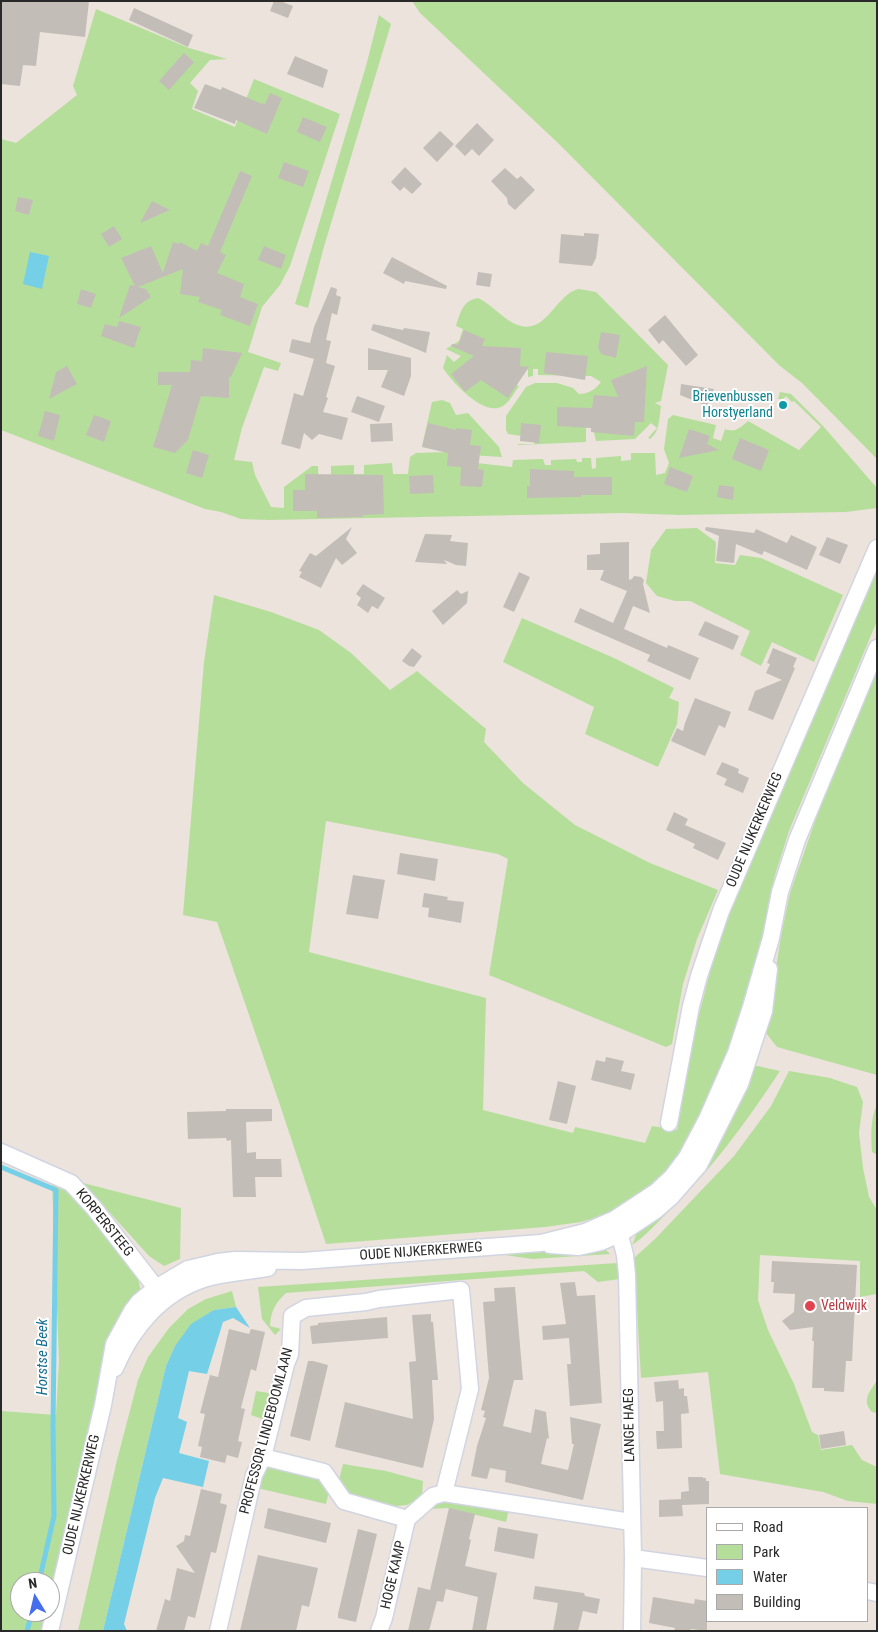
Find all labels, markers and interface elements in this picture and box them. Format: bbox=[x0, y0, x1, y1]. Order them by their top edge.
place label: Brievenbussen Horstyerland bbox=[692, 389, 773, 422]
marker: Brievenbussen Horstyerland bbox=[777, 399, 789, 411]
street label: OUDE NIJKERKERWEG bbox=[723, 770, 787, 890]
street label: KORPERSTEEG bbox=[72, 1186, 136, 1260]
street label: OUDE NIJKERKERWEG bbox=[359, 1239, 483, 1265]
place label: Veldwijk bbox=[821, 1298, 867, 1314]
marker: Veldwijk bbox=[803, 1299, 817, 1313]
water label: Horstse Beek bbox=[34, 1319, 52, 1395]
street label: PROFESSOR LINDEBOOMLAAN bbox=[237, 1346, 297, 1516]
street label: LANGE HAEG bbox=[621, 1388, 639, 1462]
street label: OUDE NIJKERKERWEG bbox=[60, 1433, 104, 1557]
legend bbox=[706, 1507, 868, 1622]
text: Road bbox=[753, 1518, 783, 1536]
street label: HOGE KAMP bbox=[378, 1539, 410, 1611]
text: Park bbox=[753, 1543, 780, 1561]
text: Water bbox=[753, 1568, 787, 1586]
north arrow bbox=[10, 1572, 60, 1622]
text: N bbox=[27, 1575, 38, 1592]
text: Building bbox=[753, 1593, 801, 1611]

